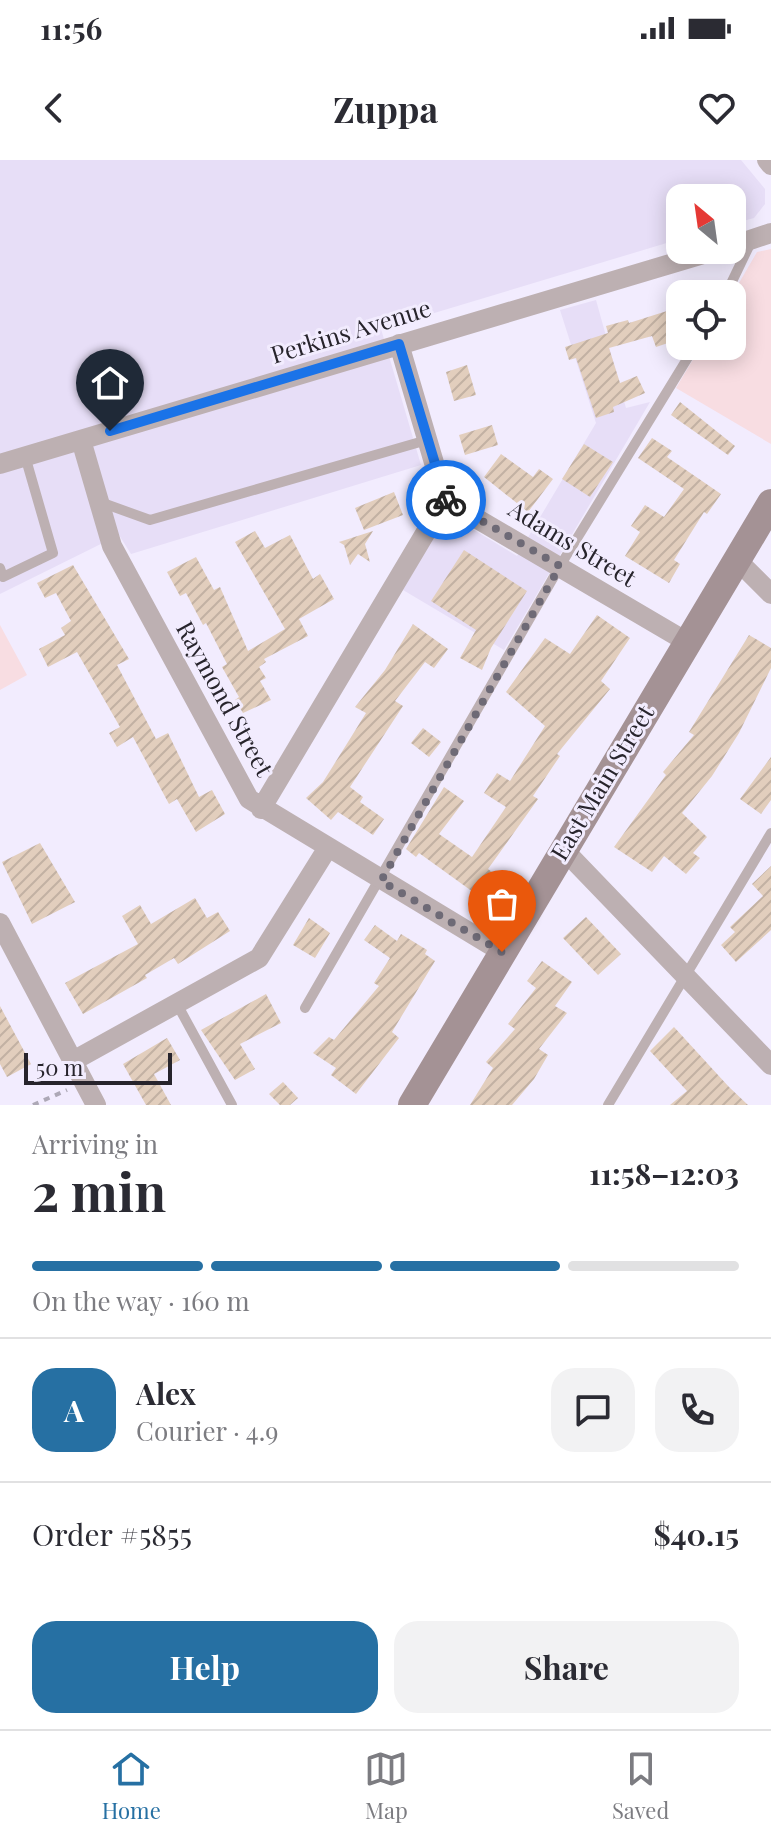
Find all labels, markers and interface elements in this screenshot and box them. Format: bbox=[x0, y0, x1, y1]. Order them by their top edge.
text: 11:56 bbox=[40, 8, 102, 48]
text: Zuppa bbox=[333, 84, 438, 132]
icon: back bbox=[32, 86, 76, 130]
icon: heart bbox=[695, 86, 739, 130]
north arrow bbox=[666, 184, 746, 264]
map controls bbox=[666, 184, 746, 360]
button: locate bbox=[666, 280, 746, 360]
street label: Perkins Avenue bbox=[266, 291, 434, 370]
pin bbox=[76, 349, 144, 431]
icon: home bbox=[88, 361, 132, 405]
courier bbox=[406, 460, 486, 540]
icon: bike bbox=[424, 478, 468, 522]
street label: Adams Street bbox=[502, 491, 643, 593]
street label: Raymond Street bbox=[170, 615, 282, 782]
street label: East Main Street bbox=[542, 698, 661, 866]
pin bbox=[468, 870, 536, 952]
icon: bag bbox=[480, 882, 524, 926]
scale bar bbox=[24, 1049, 172, 1085]
text: 50 m bbox=[36, 1052, 83, 1082]
text: Arriving in bbox=[32, 1126, 158, 1161]
text: 11:58–12:03 bbox=[589, 1153, 739, 1193]
text: 2 min bbox=[32, 1156, 166, 1225]
text: On the way · 160 m bbox=[32, 1283, 250, 1318]
button: chat bbox=[551, 1368, 635, 1452]
button: phone bbox=[655, 1368, 739, 1452]
text: Alex bbox=[136, 1373, 196, 1413]
text: A bbox=[64, 1390, 84, 1430]
text: Courier · 4.9 bbox=[136, 1413, 278, 1448]
text: Order #5855 bbox=[32, 1514, 192, 1554]
text: $40.15 bbox=[654, 1514, 739, 1554]
button: Help bbox=[32, 1621, 378, 1713]
button: Share bbox=[394, 1621, 739, 1713]
tab: Home bbox=[102, 1747, 161, 1825]
tab: Map bbox=[364, 1747, 408, 1825]
tab: Saved bbox=[612, 1747, 669, 1825]

